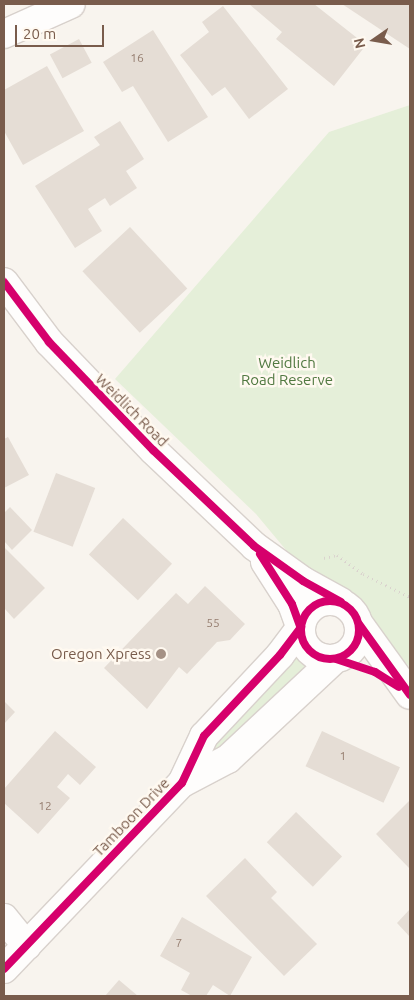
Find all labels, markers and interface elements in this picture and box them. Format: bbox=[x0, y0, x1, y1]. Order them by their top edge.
scale bar bbox=[18, 15, 106, 47]
north arrow bbox=[349, 15, 399, 65]
text: 20 m bbox=[23, 25, 56, 42]
text: N bbox=[350, 36, 368, 50]
house number: 16 bbox=[130, 51, 144, 65]
park label: Weidlich Road Reserve bbox=[241, 353, 333, 388]
street label: Weidlich Road bbox=[92, 370, 172, 450]
house number: 55 bbox=[206, 616, 220, 630]
place label: Oregon Xpress bbox=[51, 645, 151, 663]
marker: Oregon Xpress bbox=[155, 648, 167, 660]
house number: 1 bbox=[340, 749, 346, 763]
street label: Tamboon Drive bbox=[89, 774, 173, 860]
house number: 12 bbox=[38, 799, 52, 813]
house number: 7 bbox=[176, 936, 182, 950]

